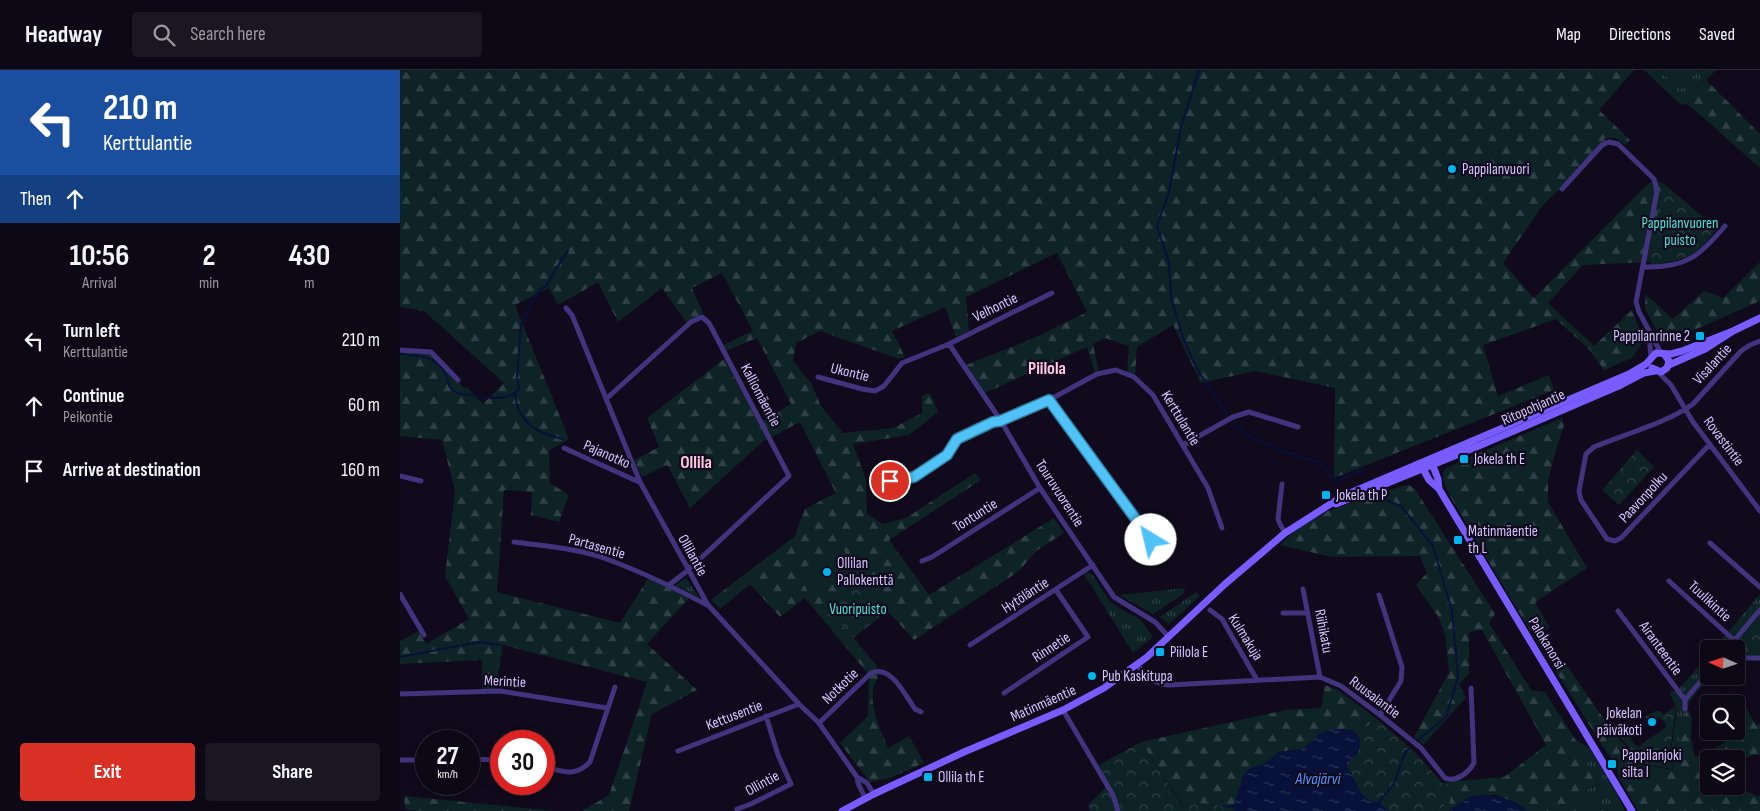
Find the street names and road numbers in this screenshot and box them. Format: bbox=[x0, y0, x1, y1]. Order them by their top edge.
street label: Velhontie bbox=[970, 288, 1021, 326]
street label: Visalantie bbox=[1689, 340, 1736, 389]
street label: Ukontie bbox=[829, 359, 871, 386]
street label: Kalliomäentie bbox=[736, 360, 785, 430]
street label: Ritopohjantie bbox=[1498, 385, 1568, 430]
street label: Kerttulantie bbox=[1157, 387, 1204, 449]
street label: Rovastintie bbox=[1699, 413, 1748, 470]
street label: Pajanotko bbox=[580, 436, 633, 473]
street label: Touruvuorentie bbox=[1031, 456, 1088, 531]
street label: Paavonpolku bbox=[1615, 468, 1672, 527]
street label: Tontuntie bbox=[950, 494, 1001, 536]
street label: Partasentie bbox=[566, 529, 627, 564]
street label: Ollilantie bbox=[673, 531, 712, 579]
street label: Hytöläntie bbox=[998, 573, 1053, 618]
street label: Tuulikintie bbox=[1684, 577, 1735, 626]
street label: Riihikatu bbox=[1310, 608, 1337, 655]
street label: Kulmakuja bbox=[1224, 610, 1267, 664]
street label: Palokanorsi bbox=[1524, 614, 1570, 673]
street label: Airanteentie bbox=[1634, 617, 1687, 679]
street label: Rinnetie bbox=[1029, 628, 1074, 667]
street label: Notkotie bbox=[818, 664, 863, 708]
street label: Merintie bbox=[484, 671, 526, 692]
street label: Ruusalantie bbox=[1345, 672, 1404, 723]
street label: Matinmäentie bbox=[1007, 681, 1079, 726]
street label: Kettusentie bbox=[703, 696, 765, 735]
street label: Ollintie bbox=[742, 766, 783, 800]

